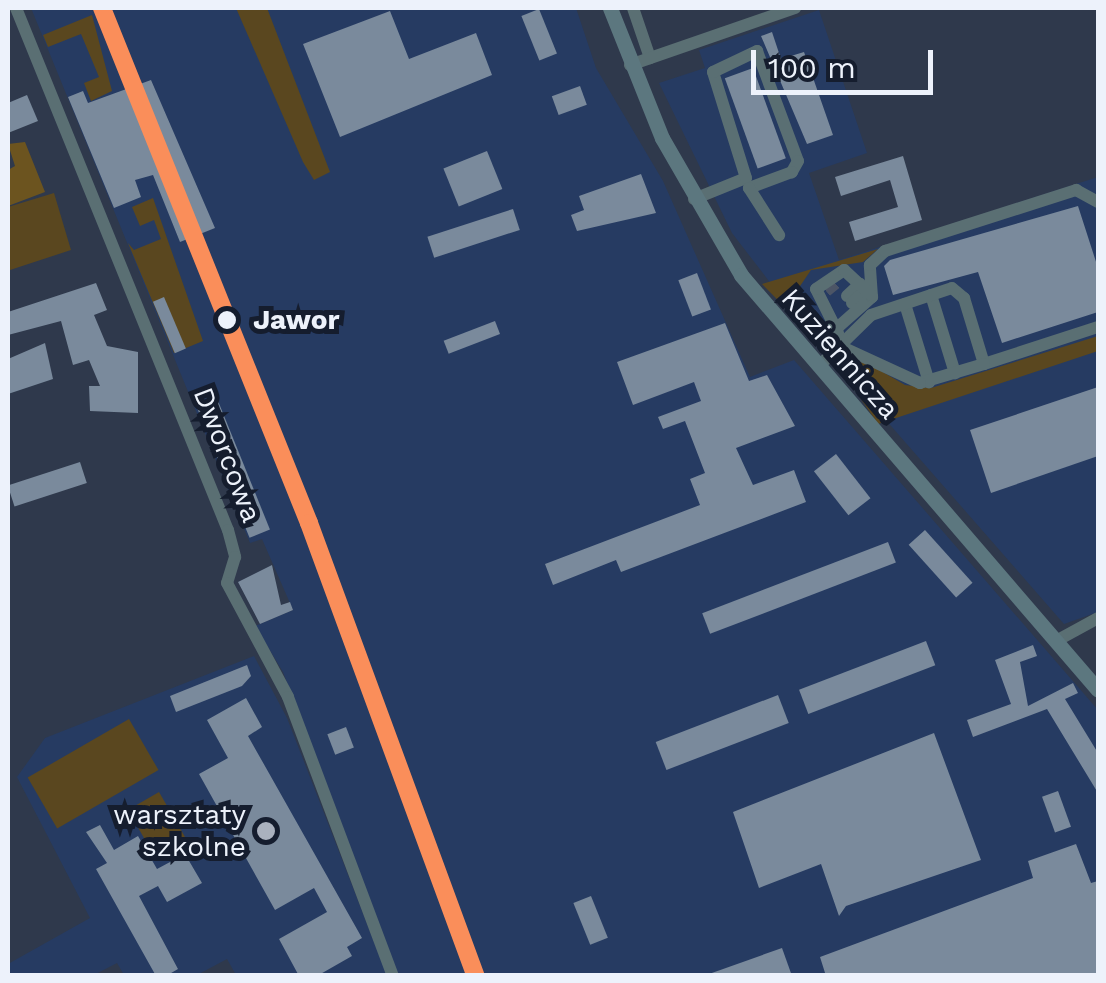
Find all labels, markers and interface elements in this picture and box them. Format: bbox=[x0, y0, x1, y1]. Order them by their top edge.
scale bar bbox=[756, 30, 938, 92]
text: 100 m bbox=[768, 50, 856, 85]
street label: Kuziennicza bbox=[774, 282, 906, 426]
marker: Jawor bbox=[210, 303, 244, 337]
place label: Jawor bbox=[253, 303, 339, 337]
street label: Dworcowa bbox=[186, 383, 268, 527]
place label: warsztaty szkolne bbox=[113, 798, 246, 864]
marker: warsztaty szkolne bbox=[255, 820, 277, 842]

